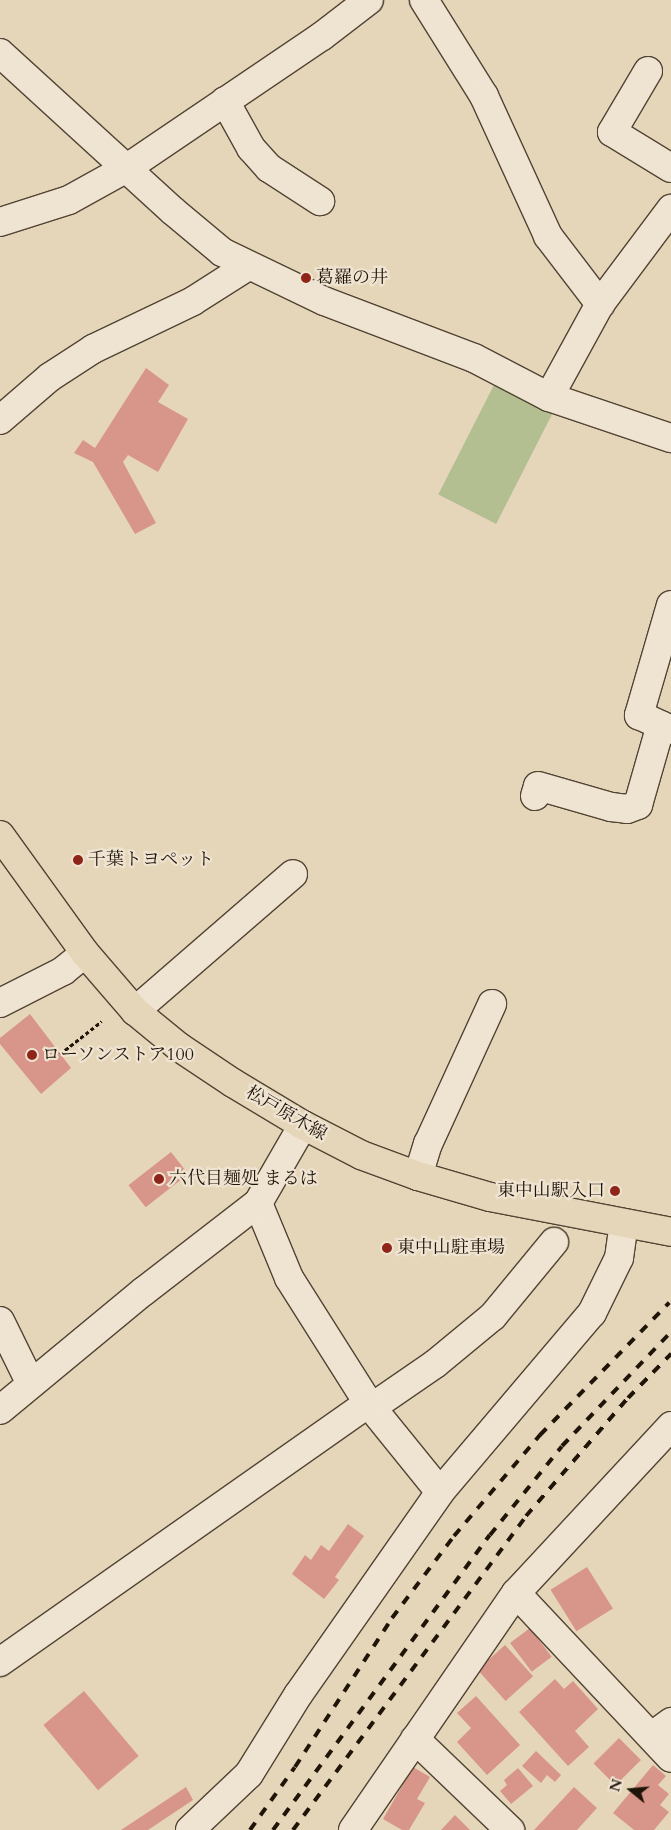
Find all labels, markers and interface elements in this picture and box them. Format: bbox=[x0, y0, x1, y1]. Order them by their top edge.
place label: 葛羅の井 bbox=[316, 267, 388, 289]
marker: 葛羅の井 bbox=[300, 272, 312, 284]
place label: 千葉トヨペット bbox=[88, 849, 214, 871]
marker: 千葉トヨペット bbox=[72, 854, 84, 866]
place label: ローソンストア100 bbox=[42, 1044, 196, 1066]
marker: ローソンストア100 bbox=[26, 1049, 38, 1061]
street label: 松戸原木線 bbox=[242, 1082, 330, 1146]
place label: 六代目麺処 まるは bbox=[169, 1168, 318, 1190]
marker: 六代目麺処 まるは bbox=[153, 1173, 165, 1185]
place label: 東中山駅入口 bbox=[497, 1180, 605, 1202]
marker: 東中山駅入口 bbox=[609, 1185, 621, 1197]
place label: 東中山駐車場 bbox=[397, 1237, 505, 1259]
marker: 東中山駐車場 bbox=[381, 1242, 393, 1254]
north arrow bbox=[606, 1765, 656, 1815]
text: N bbox=[605, 1777, 627, 1794]

